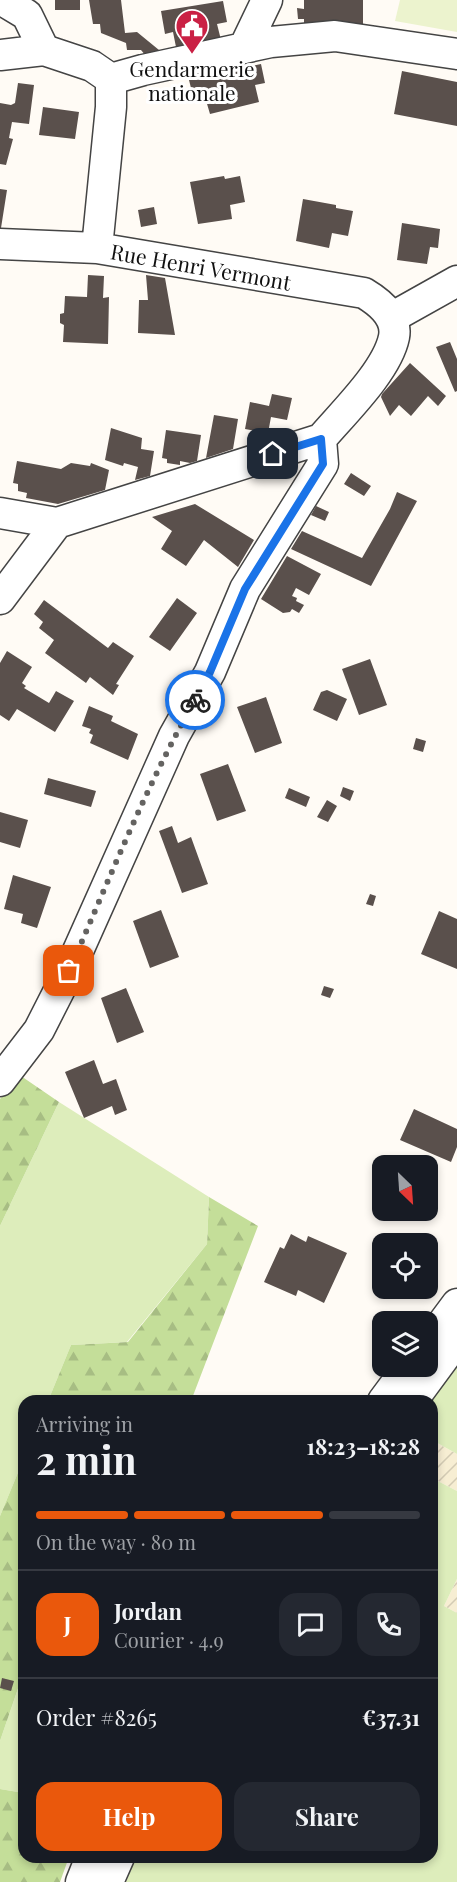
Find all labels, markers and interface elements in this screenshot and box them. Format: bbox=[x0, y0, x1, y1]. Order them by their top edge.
public building icon: Gendarmerie nationale bbox=[174, 8, 210, 55]
place label: Gendarmerie nationale bbox=[129, 54, 255, 106]
street label: Rue Henri Vermont bbox=[109, 236, 294, 296]
pin bbox=[247, 428, 298, 479]
icon: home bbox=[256, 437, 289, 470]
courier bbox=[165, 670, 225, 730]
icon: bike bbox=[179, 684, 212, 717]
pin bbox=[43, 945, 94, 996]
icon: bag bbox=[52, 954, 85, 987]
north arrow bbox=[372, 1155, 438, 1221]
map controls bbox=[372, 1155, 438, 1377]
button: locate bbox=[372, 1233, 438, 1299]
button: layers bbox=[372, 1311, 438, 1377]
text: Arriving in bbox=[36, 1410, 133, 1437]
text: 18:23–18:28 bbox=[307, 1431, 420, 1461]
text: 2 min bbox=[36, 1433, 137, 1485]
text: On the way · 80 m bbox=[36, 1528, 196, 1555]
button: chat bbox=[279, 1593, 342, 1656]
button: phone bbox=[357, 1593, 420, 1656]
text: Jordan bbox=[114, 1596, 182, 1626]
text: J bbox=[63, 1609, 72, 1639]
text: Courier · 4.9 bbox=[114, 1626, 224, 1653]
text: Order #8265 bbox=[36, 1702, 157, 1732]
text: €37.31 bbox=[362, 1702, 420, 1732]
button: Help bbox=[36, 1782, 222, 1851]
button: Share bbox=[234, 1782, 420, 1851]

